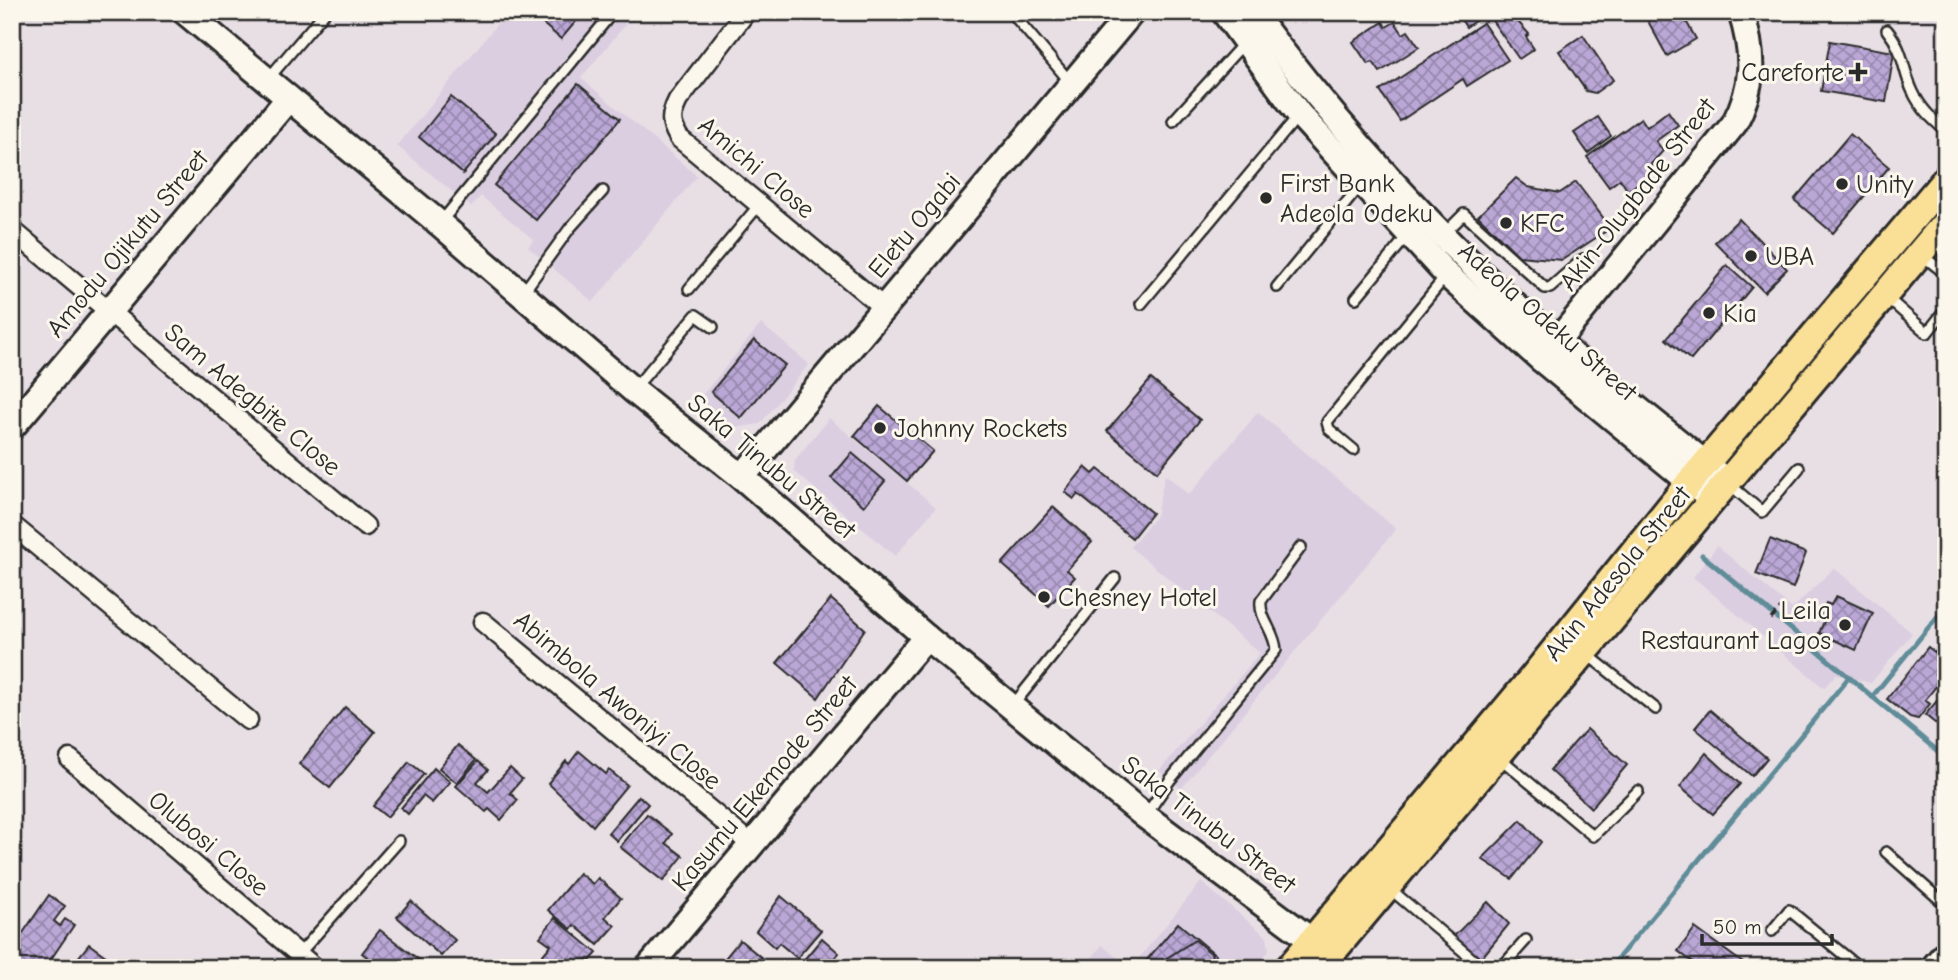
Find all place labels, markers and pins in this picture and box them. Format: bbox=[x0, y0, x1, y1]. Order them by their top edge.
place label: Careforte bbox=[1741, 58, 1844, 88]
marker: Careforte bbox=[1850, 64, 1866, 80]
place label: First Bank Adeola Odeku bbox=[1280, 169, 1433, 229]
place label: Unity bbox=[1856, 170, 1914, 200]
marker: Unity bbox=[1834, 176, 1850, 192]
marker: First Bank Adeola Odeku bbox=[1258, 190, 1274, 206]
place label: KFC bbox=[1520, 209, 1565, 239]
marker: KFC bbox=[1498, 215, 1514, 231]
place label: UBA bbox=[1765, 242, 1814, 272]
marker: UBA bbox=[1743, 248, 1759, 264]
place label: Kia bbox=[1723, 299, 1757, 329]
marker: Kia bbox=[1701, 305, 1717, 321]
place label: Johnny Rockets bbox=[894, 414, 1067, 444]
marker: Johnny Rockets bbox=[872, 420, 888, 436]
place label: Chesney Hotel bbox=[1058, 583, 1217, 613]
marker: Chesney Hotel bbox=[1036, 589, 1052, 605]
place label: Leila Restaurant Lagos bbox=[1641, 596, 1831, 656]
marker: Leila Restaurant Lagos bbox=[1837, 617, 1853, 633]

